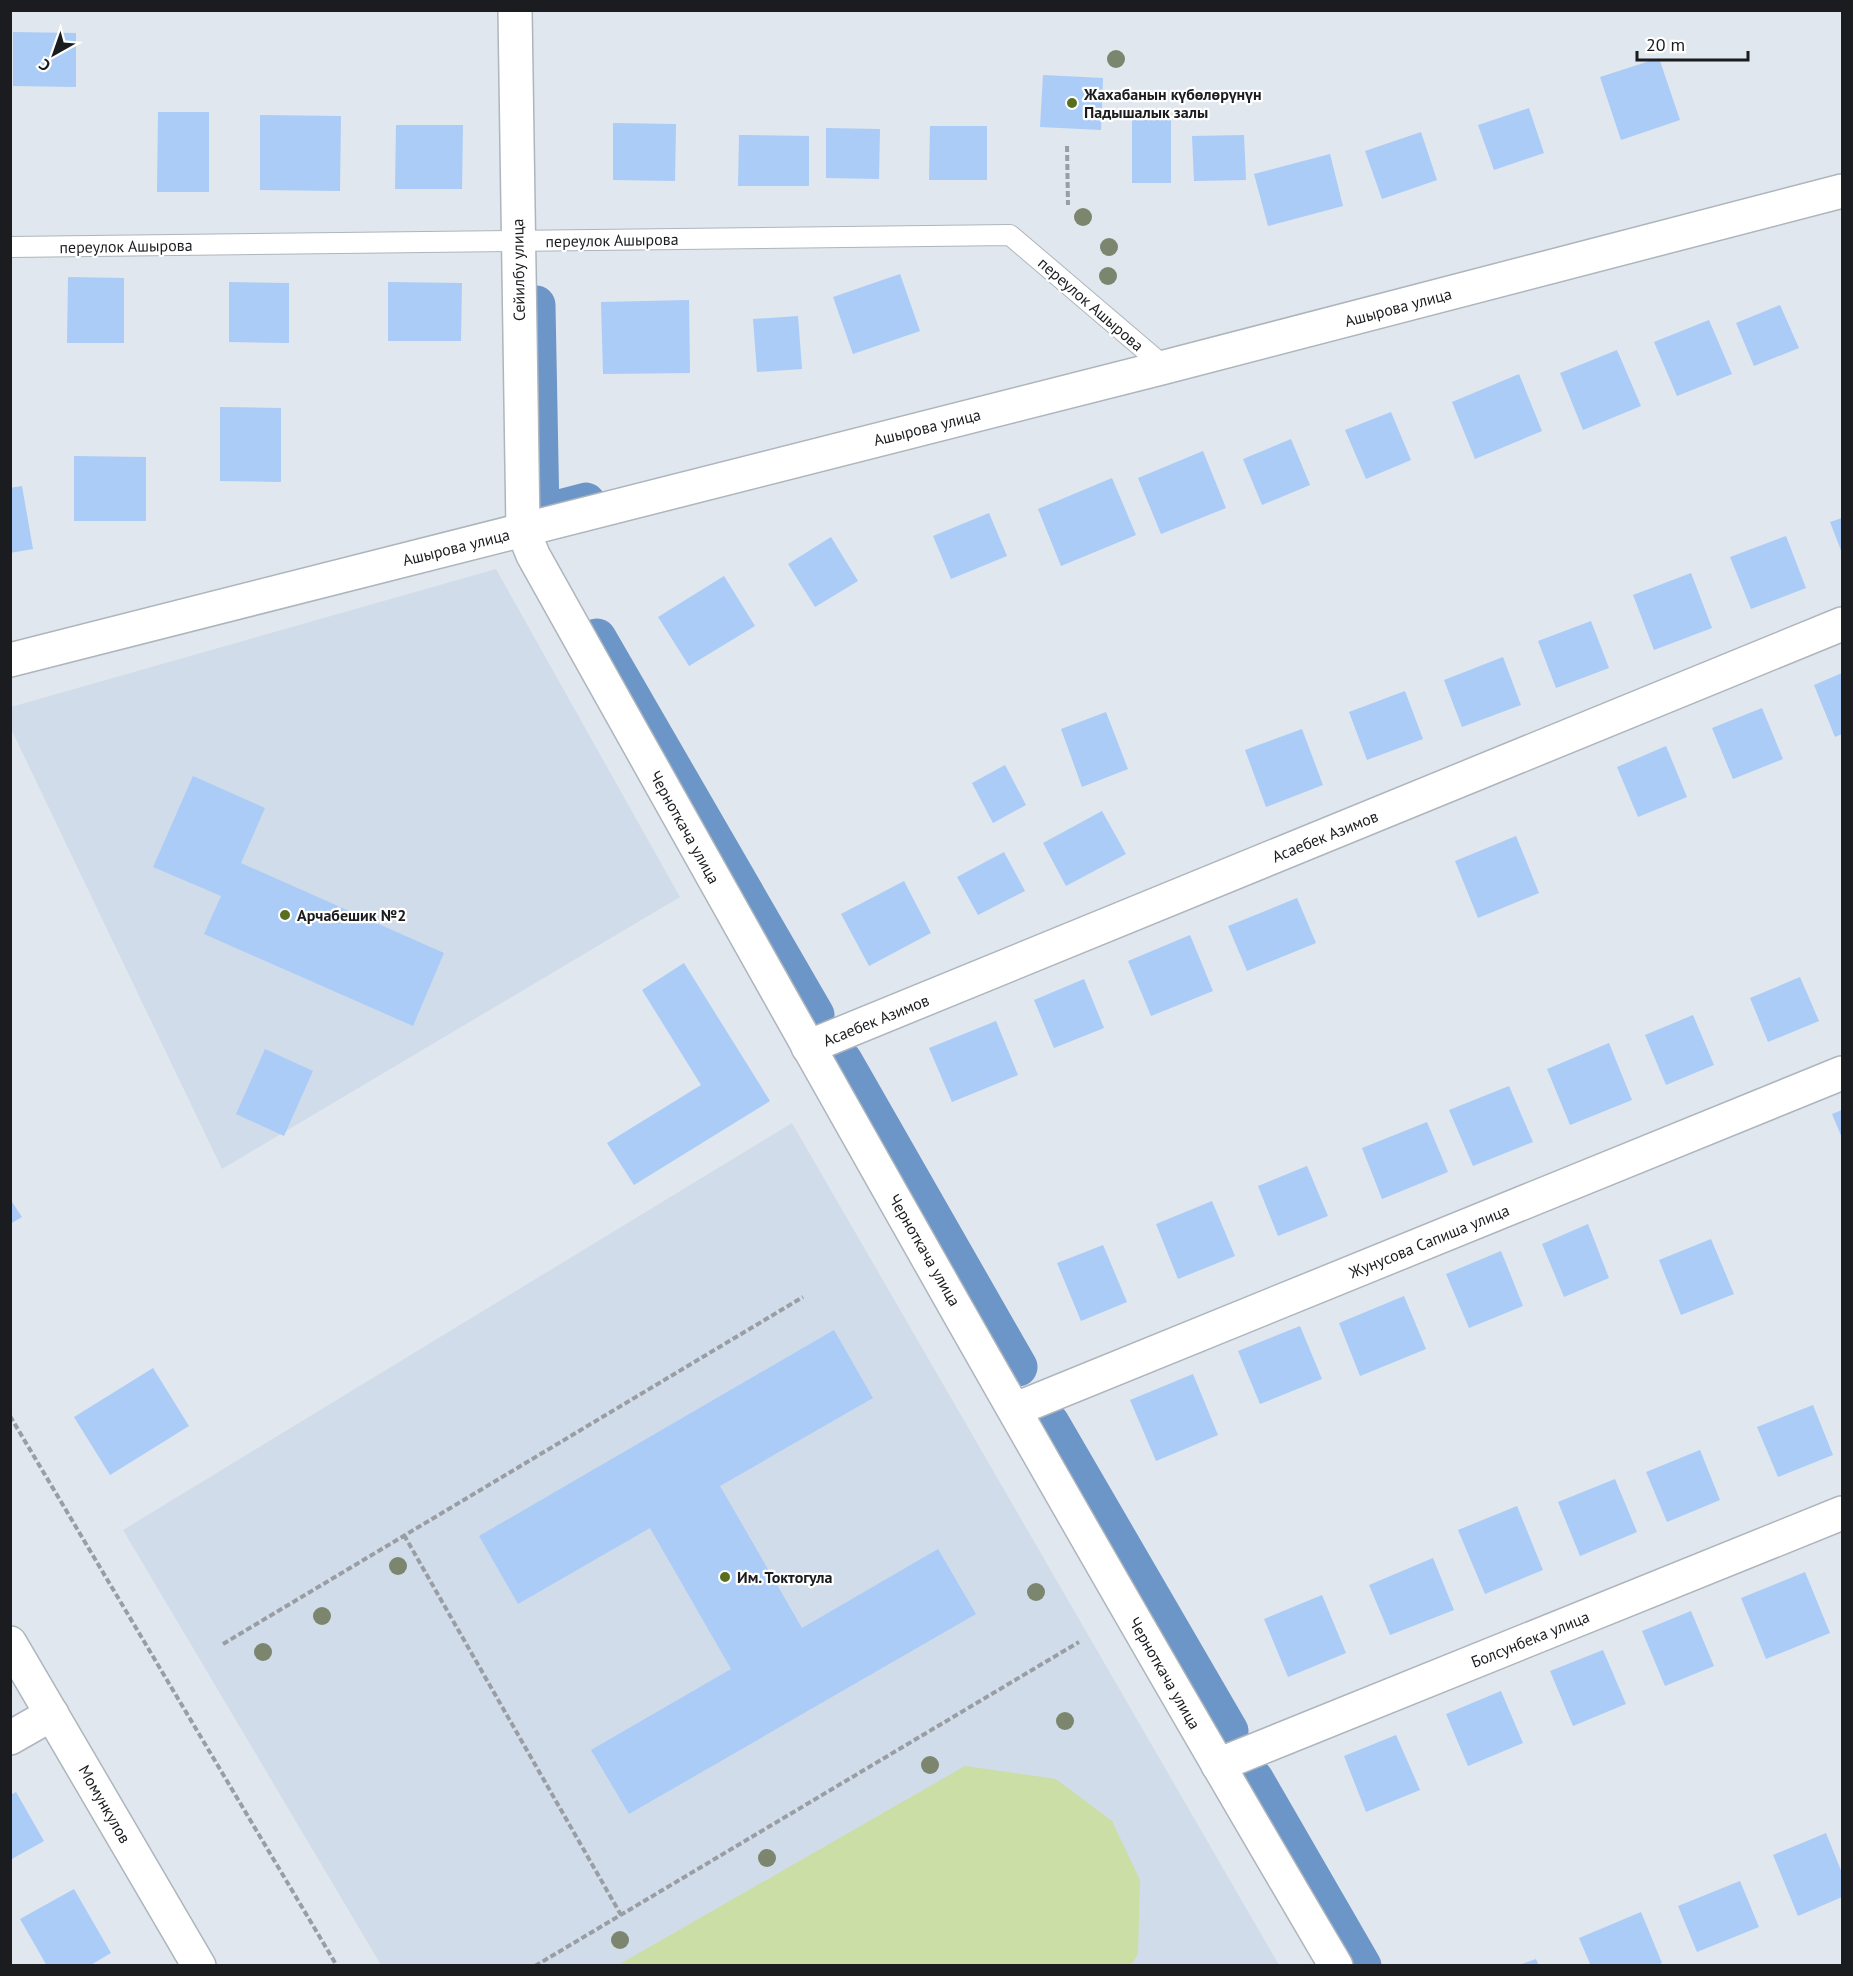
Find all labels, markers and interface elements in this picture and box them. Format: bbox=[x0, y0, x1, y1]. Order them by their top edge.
north arrow bbox=[24, 24, 84, 84]
scale bar bbox=[1637, 24, 1748, 62]
text: 20 m bbox=[1646, 33, 1685, 56]
text: С bbox=[34, 55, 54, 76]
place label: Жахабанын күбөлөрүнүн Падышалык залы bbox=[1083, 84, 1262, 122]
marker: Жахабанын күбөлөрүнүн Падышалык залы bbox=[1065, 96, 1079, 110]
street label: Сейилбу улица bbox=[507, 219, 529, 321]
street label: переулок Ашырова bbox=[545, 229, 679, 251]
street label: переулок Ашырова bbox=[59, 235, 193, 257]
street label: переулок Ашырова bbox=[1034, 253, 1148, 355]
street label: Ашырова улица bbox=[1342, 283, 1454, 331]
street label: Ашырова улица bbox=[871, 404, 983, 450]
street label: Ашырова улица bbox=[400, 524, 512, 570]
street label: Черноткача улица bbox=[646, 767, 724, 887]
street label: Асаебек Азимов bbox=[1269, 806, 1381, 866]
place label: Арчабешик №2 bbox=[297, 905, 406, 925]
marker: Арчабешик №2 bbox=[278, 908, 292, 922]
street label: Асаебек Азимов bbox=[820, 990, 932, 1050]
street label: Черноткача улица bbox=[885, 1190, 965, 1310]
street label: Жунусова Сапиша улица bbox=[1345, 1200, 1512, 1283]
place label: Им. Токтогула bbox=[737, 1567, 832, 1587]
marker: Им. Токтогула bbox=[718, 1570, 732, 1584]
street label: Болсунбека улица bbox=[1468, 1606, 1592, 1672]
street label: Черноткача улица bbox=[1125, 1613, 1205, 1733]
street label: Момункулов bbox=[75, 1761, 135, 1847]

